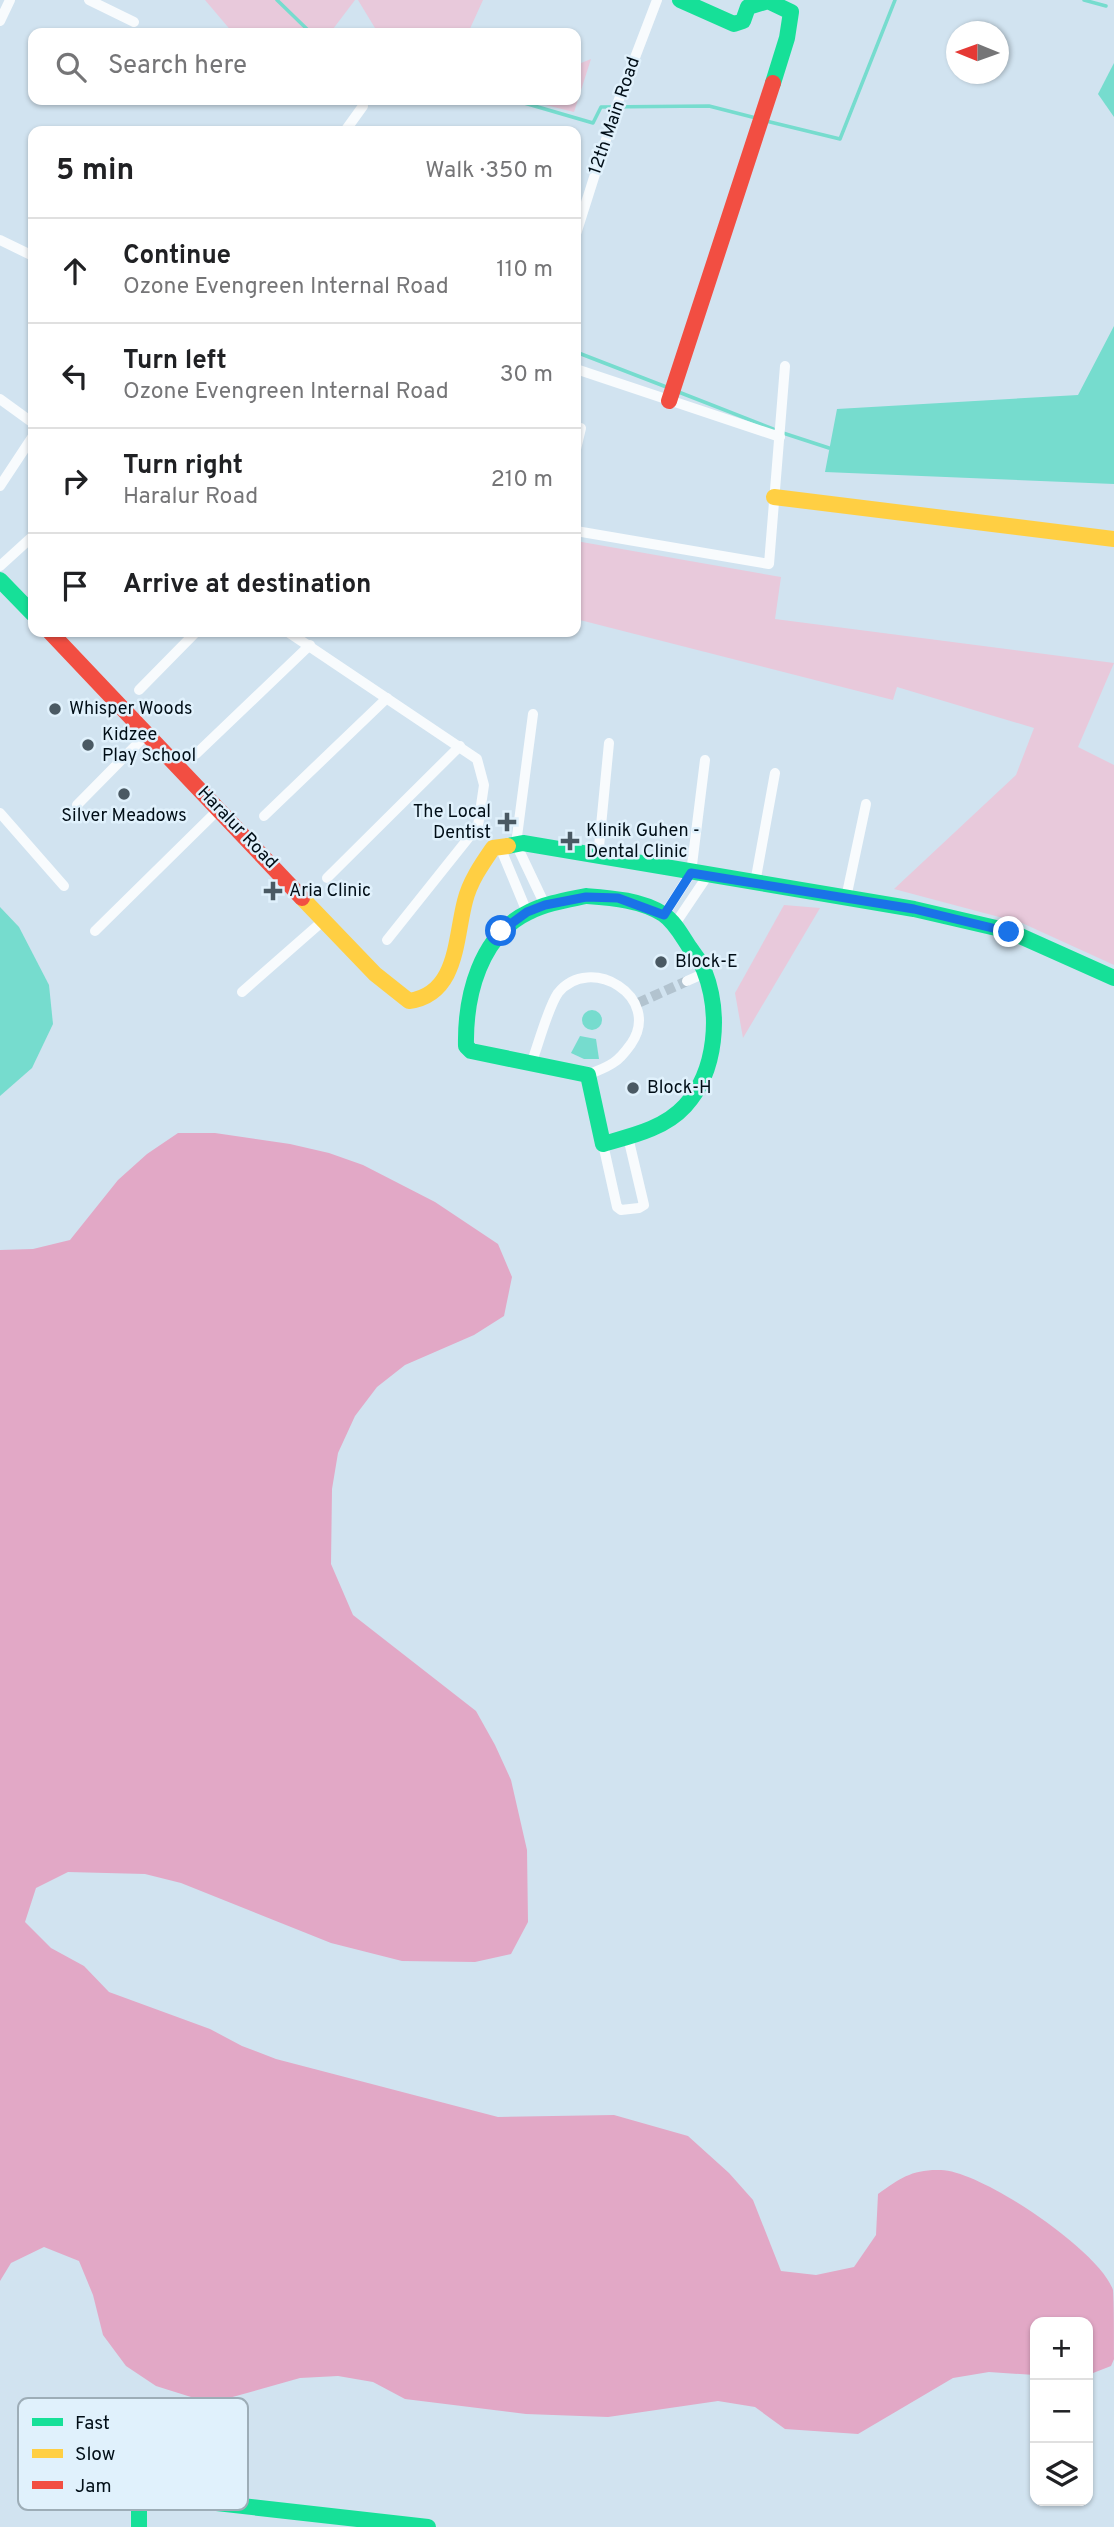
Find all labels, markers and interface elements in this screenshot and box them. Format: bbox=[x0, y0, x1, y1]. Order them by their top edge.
north arrow bbox=[946, 21, 1009, 84]
search box bbox=[28, 28, 581, 105]
icon: search bbox=[52, 48, 90, 86]
text: Search here bbox=[108, 50, 247, 83]
street label: 12th Main Road bbox=[584, 54, 646, 178]
text: 5 min bbox=[56, 153, 134, 190]
text: Walk · 350 m bbox=[425, 157, 553, 186]
text: Continue bbox=[123, 240, 231, 273]
icon: ahead bbox=[56, 252, 94, 290]
text: 110 m bbox=[496, 256, 553, 285]
text: Ozone Evengreen Internal Road bbox=[123, 273, 449, 302]
text: Turn left bbox=[123, 345, 227, 378]
icon: left bbox=[56, 357, 94, 395]
text: 30 m bbox=[500, 361, 553, 390]
text: Ozone Evengreen Internal Road bbox=[123, 378, 449, 407]
text: Turn right bbox=[123, 450, 243, 483]
icon: right bbox=[56, 462, 94, 500]
text: 210 m bbox=[491, 466, 553, 495]
text: Haralur Road bbox=[123, 483, 258, 512]
icon: arrive bbox=[56, 567, 94, 605]
text: Arrive at destination bbox=[123, 569, 371, 602]
place label: Whisper Woods bbox=[69, 698, 192, 721]
marker: Whisper Woods bbox=[47, 701, 63, 717]
place label: Kidzee Play School bbox=[102, 724, 196, 768]
marker: Kidzee Play School bbox=[80, 737, 96, 753]
street label: Haralur Road bbox=[192, 782, 282, 874]
marker: Silver Meadows bbox=[116, 786, 132, 802]
place label: The Local Dentist bbox=[413, 801, 491, 845]
place label: Silver Meadows bbox=[61, 805, 187, 828]
marker: The Local Dentist bbox=[497, 812, 517, 832]
place label: Klinik Guhen - Dental Clinic bbox=[586, 820, 700, 864]
marker: Klinik Guhen - Dental Clinic bbox=[560, 831, 580, 851]
place label: Aria Clinic bbox=[289, 880, 371, 903]
marker: Aria Clinic bbox=[263, 881, 283, 901]
route start bbox=[485, 915, 516, 946]
route end bbox=[993, 916, 1024, 947]
place label: Block-E bbox=[675, 951, 738, 974]
marker: Block-E bbox=[653, 954, 669, 970]
place label: Block-H bbox=[647, 1077, 712, 1100]
marker: Block-H bbox=[625, 1080, 641, 1096]
map controls bbox=[1030, 2317, 1093, 2506]
button: + bbox=[1030, 2317, 1093, 2380]
button: − bbox=[1030, 2380, 1093, 2443]
legend bbox=[18, 2398, 248, 2510]
text: Fast bbox=[75, 2412, 110, 2436]
text: Slow bbox=[75, 2443, 115, 2467]
button: layers bbox=[1030, 2443, 1093, 2506]
text: Jam bbox=[75, 2475, 112, 2499]

